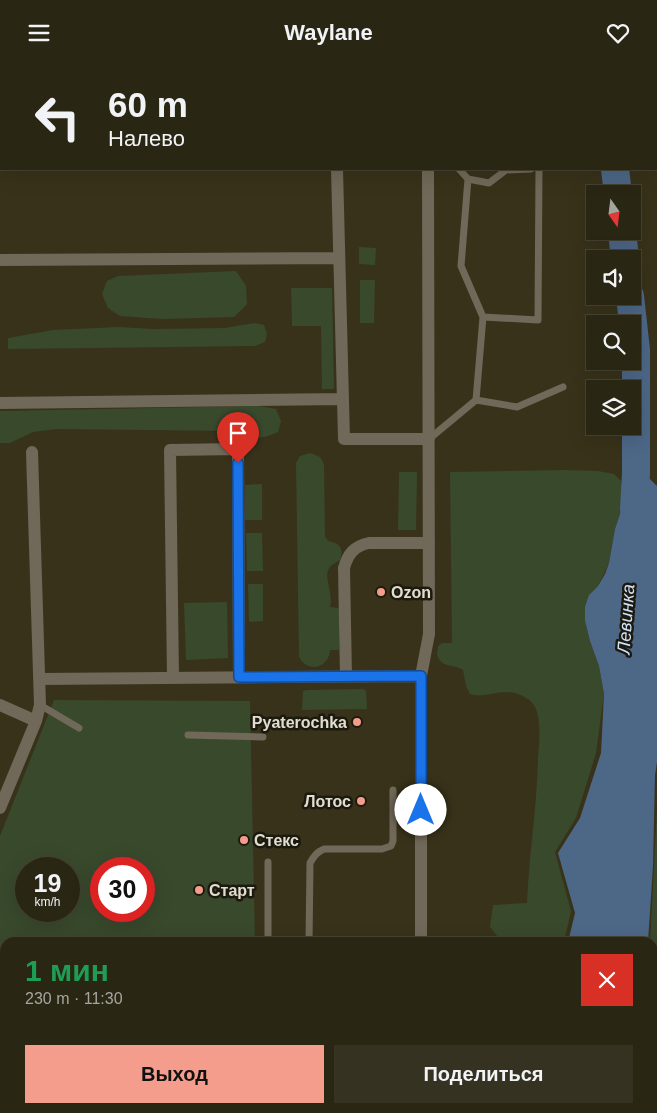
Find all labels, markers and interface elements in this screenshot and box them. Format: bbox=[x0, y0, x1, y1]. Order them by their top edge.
icon: menu bbox=[25, 19, 53, 47]
icon: heart bbox=[604, 19, 632, 47]
text: Waylane bbox=[284, 20, 373, 45]
icon: left bbox=[25, 85, 90, 150]
text: 60 m bbox=[108, 85, 188, 124]
text: Налево bbox=[108, 126, 185, 151]
north arrow bbox=[586, 185, 641, 240]
map controls bbox=[586, 185, 641, 435]
button: sound bbox=[586, 250, 641, 305]
button: search bbox=[586, 315, 641, 370]
button: layers bbox=[586, 380, 641, 435]
pin bbox=[217, 412, 259, 463]
icon: arrive bbox=[224, 419, 252, 447]
water label: Левинка bbox=[614, 583, 638, 656]
place label: Ozon bbox=[391, 584, 431, 601]
marker: Ozon bbox=[375, 586, 387, 598]
place label: Pyaterochka bbox=[252, 714, 347, 731]
marker: Pyaterochka bbox=[351, 716, 363, 728]
position arrow bbox=[394, 783, 446, 835]
place label: Лотос bbox=[304, 793, 351, 810]
marker: Лотос bbox=[355, 795, 367, 807]
place label: Стекс bbox=[254, 832, 299, 849]
marker: Стекс bbox=[238, 834, 250, 846]
speed limit sign: 30 bbox=[90, 857, 155, 922]
text: 19 bbox=[34, 869, 61, 897]
place label: Старт bbox=[209, 882, 255, 899]
marker: Старт bbox=[193, 884, 205, 896]
text: km/h bbox=[34, 895, 61, 909]
text: 1 мин bbox=[25, 954, 109, 987]
button: close bbox=[581, 954, 633, 1006]
text: 230 m · 11:30 bbox=[25, 990, 123, 1007]
button: Выход bbox=[25, 1045, 324, 1103]
button: Поделиться bbox=[334, 1045, 633, 1103]

